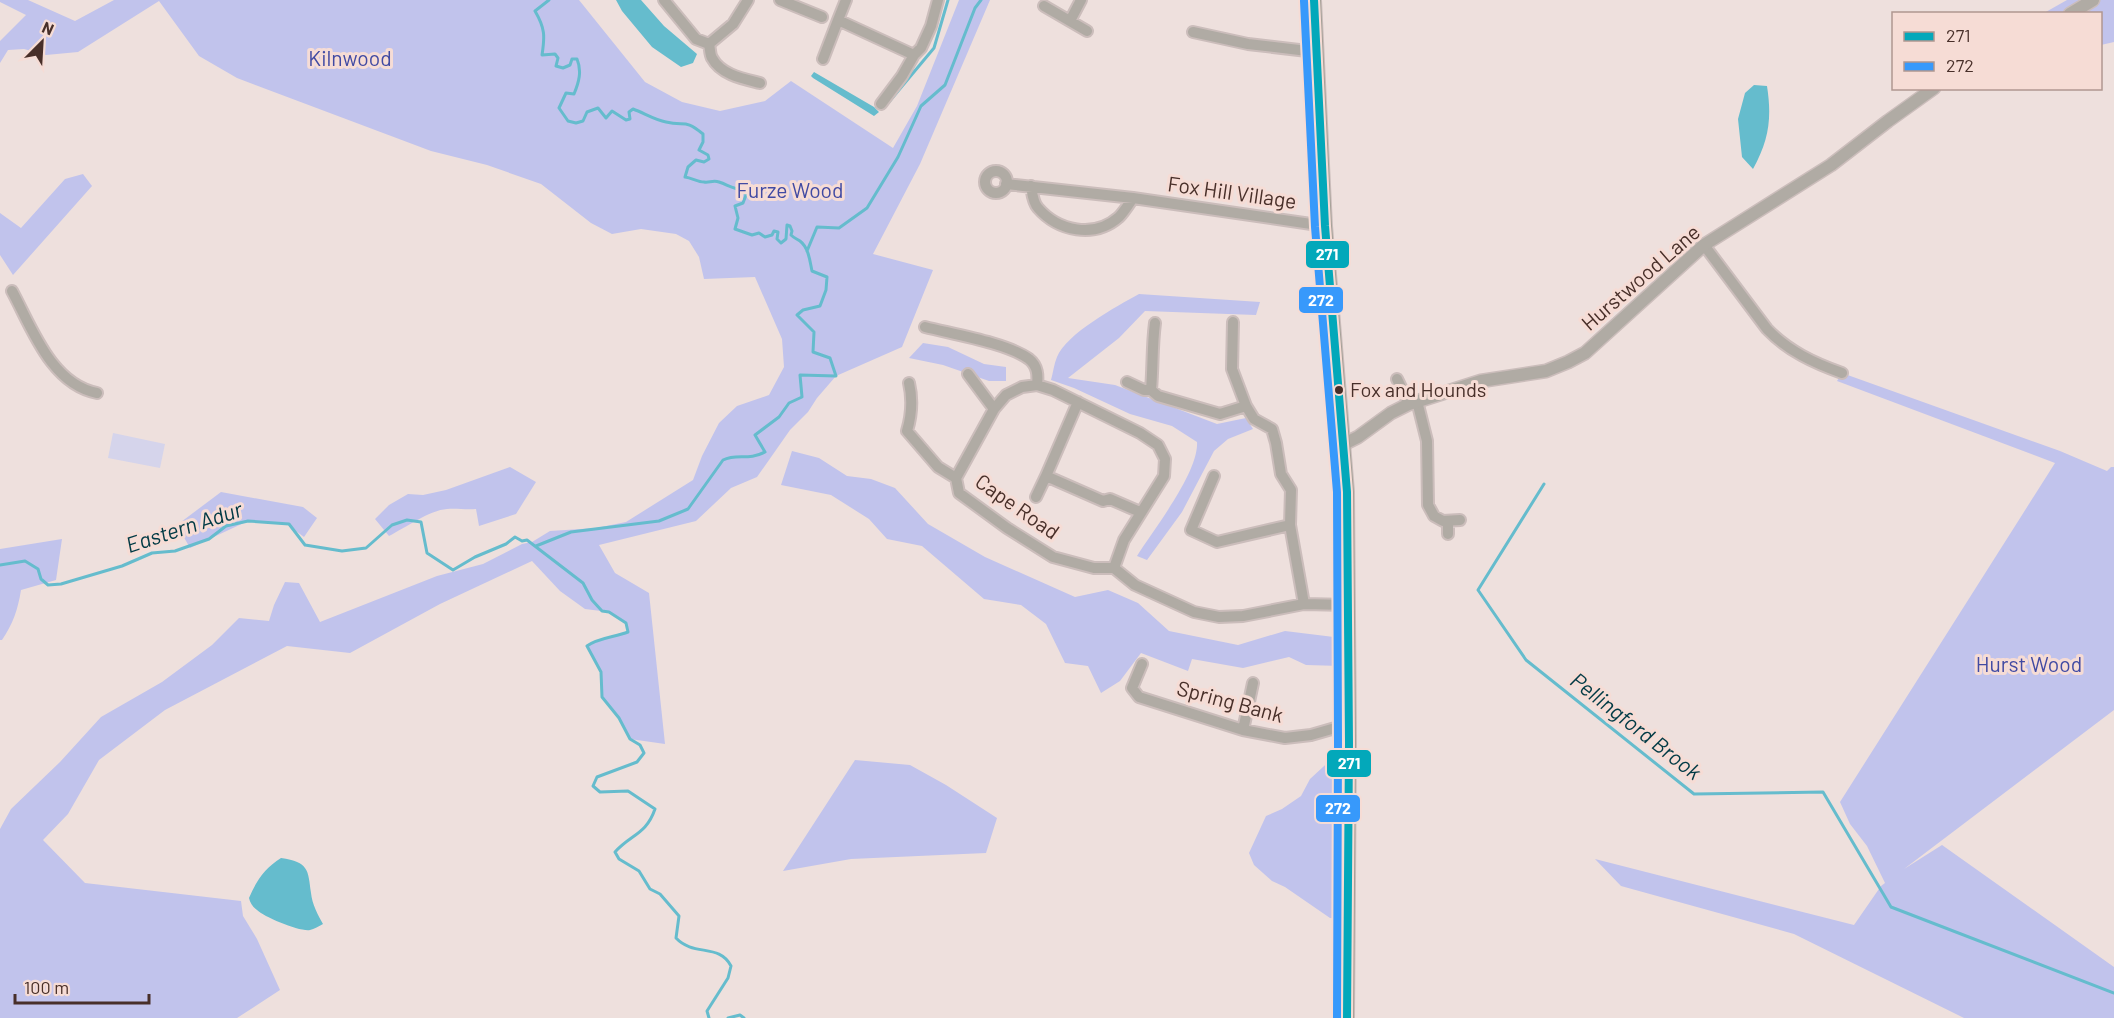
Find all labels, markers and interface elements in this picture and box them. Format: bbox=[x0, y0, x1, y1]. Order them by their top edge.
north arrow bbox=[12, 12, 72, 72]
legend bbox=[1892, 12, 2102, 90]
text: N bbox=[40, 17, 57, 39]
text: 271 bbox=[1946, 24, 1971, 46]
park label: Kilnwood bbox=[308, 45, 392, 70]
text: 272 bbox=[1946, 54, 1974, 76]
street label: Fox Hill Village bbox=[1166, 170, 1298, 213]
park label: Furze Wood bbox=[736, 177, 844, 202]
street label: Hurstwood Lane bbox=[1576, 219, 1704, 335]
line badge: 271 bbox=[1305, 240, 1350, 269]
text: 271 bbox=[1316, 244, 1338, 263]
line badge: 272 bbox=[1298, 286, 1344, 314]
text: 272 bbox=[1308, 290, 1334, 309]
place label: Fox and Hounds bbox=[1350, 377, 1486, 401]
marker: Fox and Hounds bbox=[1333, 384, 1345, 396]
street label: Cape Road bbox=[971, 468, 1065, 544]
water label: Eastern Adur bbox=[122, 495, 246, 557]
park label: Hurst Wood bbox=[1976, 651, 2082, 676]
water label: Pellingford Brook bbox=[1566, 666, 1707, 784]
street label: Spring Bank bbox=[1174, 674, 1286, 727]
line badge: 271 bbox=[1326, 749, 1372, 778]
text: 271 bbox=[1338, 753, 1360, 772]
line badge: 272 bbox=[1315, 794, 1361, 823]
text: 272 bbox=[1325, 798, 1351, 817]
scale bar bbox=[15, 967, 148, 1005]
text: 100 m bbox=[24, 976, 69, 998]

